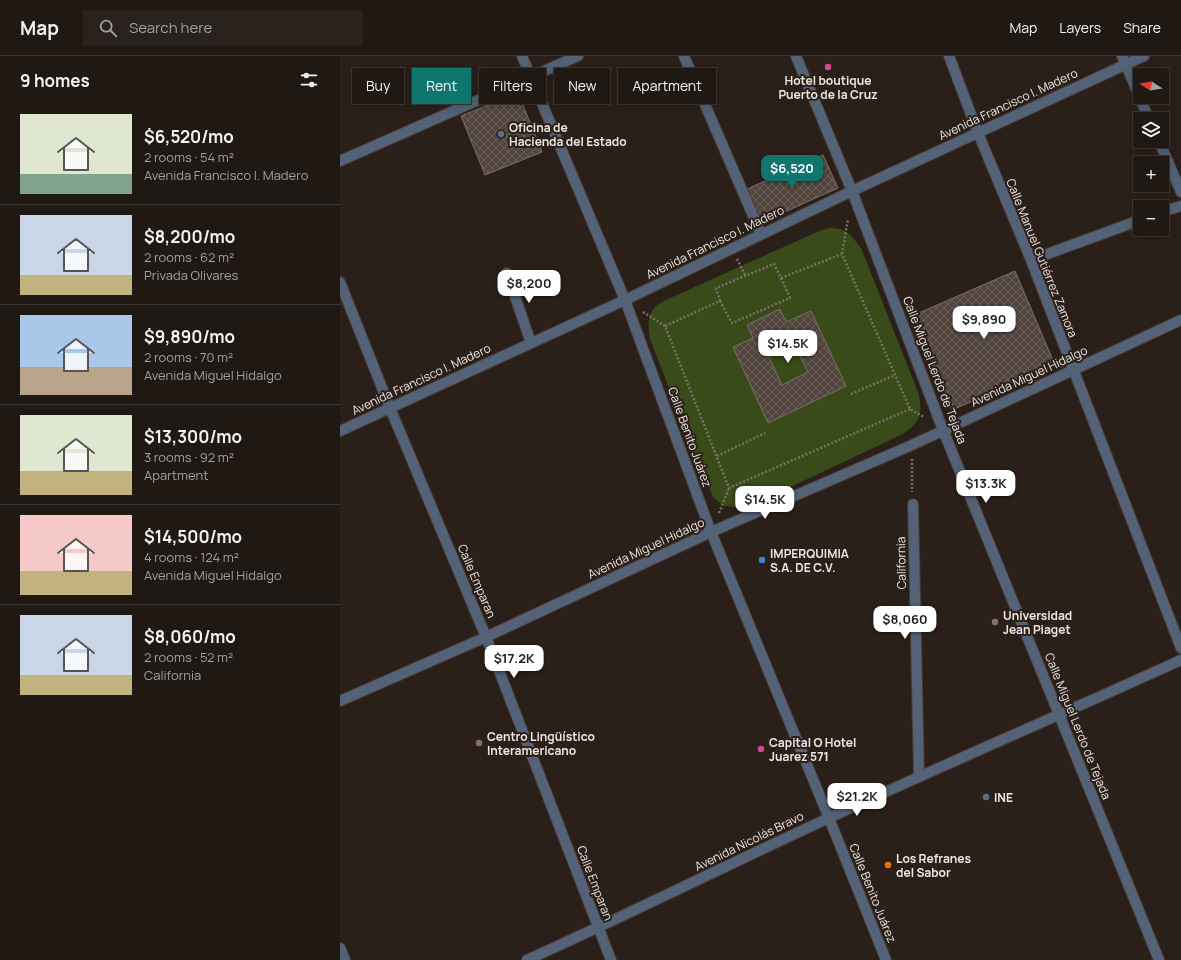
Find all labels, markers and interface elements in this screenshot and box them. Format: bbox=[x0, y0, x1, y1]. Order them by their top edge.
search box bbox=[83, 10, 363, 46]
text: Map bbox=[20, 15, 59, 41]
icon: search bbox=[97, 17, 119, 39]
text: Search here bbox=[129, 17, 212, 38]
text: Map bbox=[1009, 18, 1037, 37]
text: Layers bbox=[1059, 18, 1101, 37]
text: Share bbox=[1123, 18, 1161, 37]
marker: Hotel boutique Puerto de la Cruz bbox=[823, 62, 833, 72]
street label: Avenida Francisco I. Madero bbox=[936, 64, 1080, 144]
chip: Buy bbox=[352, 68, 404, 104]
chip: Rent bbox=[412, 68, 471, 104]
chip: Filters bbox=[479, 68, 546, 104]
chip: New bbox=[554, 68, 610, 104]
chip: Apartment bbox=[618, 68, 716, 104]
north arrow bbox=[1133, 68, 1169, 104]
map controls bbox=[1133, 68, 1169, 236]
text: 9 homes bbox=[20, 69, 90, 92]
icon: filters bbox=[298, 69, 320, 91]
place label: Hotel boutique Puerto de la Cruz bbox=[778, 72, 878, 103]
button: layers bbox=[1133, 112, 1169, 148]
place label: Oficina de Hacienda del Estado bbox=[509, 119, 627, 150]
text: $6,520/mo bbox=[144, 125, 234, 148]
marker: Oficina de Hacienda del Estado bbox=[496, 129, 506, 139]
icon: home bbox=[52, 130, 100, 178]
text: 2 rooms · 54 m² bbox=[144, 148, 234, 166]
pin: $6,520 bbox=[759, 155, 825, 189]
button: + bbox=[1133, 156, 1169, 192]
text: $6,520 bbox=[770, 159, 814, 177]
text: Avenida Francisco I. Madero bbox=[144, 166, 308, 184]
street label: Calle Manuel Gutiérrez Zamora bbox=[1002, 176, 1082, 340]
button: − bbox=[1133, 200, 1169, 236]
street label: Avenida Francisco I. Madero bbox=[643, 201, 787, 283]
text: $8,200/mo bbox=[144, 225, 235, 248]
icon: home bbox=[52, 231, 100, 279]
text: 2 rooms · 62 m² bbox=[144, 248, 234, 266]
text: Privada Olivares bbox=[144, 266, 238, 284]
pin: $8,200 bbox=[496, 270, 562, 304]
text: $8,200 bbox=[507, 274, 551, 292]
street label: Calle Miguel Lerdo de Tejada bbox=[899, 294, 971, 446]
pin: $9,890 bbox=[951, 306, 1017, 340]
text: $9,890 bbox=[962, 310, 1006, 328]
text: $9,890/mo bbox=[144, 325, 235, 348]
pin: $14.5K bbox=[755, 330, 821, 364]
icon: home bbox=[52, 331, 100, 379]
text: $14.5K bbox=[767, 334, 809, 352]
street label: Avenida Francisco I. Madero bbox=[349, 339, 493, 419]
street label: Avenida Miguel Hidalgo bbox=[968, 341, 1090, 411]
text: 2 rooms · 70 m² bbox=[144, 348, 233, 366]
text: Avenida Miguel Hidalgo bbox=[144, 366, 282, 384]
street label: Calle Benito Juárez bbox=[664, 385, 716, 489]
text: $13,300/mo bbox=[144, 425, 242, 448]
icon: home bbox=[52, 431, 100, 479]
text: 3 rooms · 92 m² bbox=[144, 448, 234, 466]
text: Apartment bbox=[144, 466, 208, 484]
pin: $13.3K bbox=[953, 470, 1019, 504]
text: $13.3K bbox=[965, 474, 1007, 492]
pin: $14.5K bbox=[732, 486, 798, 520]
text: $14.5K bbox=[744, 490, 786, 508]
street label: Avenida Miguel Hidalgo bbox=[585, 513, 707, 583]
text: $14,500/mo bbox=[144, 525, 242, 548]
icon: home bbox=[52, 531, 100, 579]
street label: California bbox=[892, 536, 910, 590]
street label: Calle Emparan bbox=[454, 541, 500, 621]
place label: IMPERQUIMIA S.A. DE C.V. bbox=[770, 545, 849, 576]
text: 4 rooms · 124 m² bbox=[144, 548, 239, 566]
marker: IMPERQUIMIA S.A. DE C.V. bbox=[757, 555, 767, 565]
text: Avenida Miguel Hidalgo bbox=[144, 566, 282, 584]
pin: $8,060 bbox=[872, 606, 938, 640]
place label: Universidad Jean Piaget bbox=[1003, 607, 1072, 638]
text: $8,060 bbox=[882, 610, 928, 628]
marker: Universidad Jean Piaget bbox=[990, 617, 1000, 627]
text: $8,060/mo bbox=[144, 625, 236, 648]
icon: home bbox=[52, 631, 100, 679]
pin: $17.2K bbox=[481, 645, 547, 679]
text: 2 rooms · 52 m² bbox=[144, 648, 233, 666]
text: $17.2K bbox=[494, 649, 534, 667]
street label: Calle Miguel Lerdo de Tejada bbox=[1041, 650, 1115, 802]
text: California bbox=[144, 666, 201, 684]
place label: Centro Lingüístico Interamericano bbox=[487, 728, 595, 759]
place label: Capital O Hotel Juarez 571 bbox=[769, 734, 856, 765]
marker: Centro Lingüístico Interamericano bbox=[474, 738, 484, 748]
marker: Capital O Hotel Juarez 571 bbox=[756, 744, 766, 754]
pin: $21.2K bbox=[824, 783, 890, 817]
text: $21.2K bbox=[836, 787, 878, 805]
place label: INE bbox=[994, 789, 1013, 806]
marker: INE bbox=[981, 792, 991, 802]
street label: Avenida Nicolás Bravo bbox=[692, 807, 806, 875]
street label: Calle Benito Juárez bbox=[845, 841, 901, 945]
street label: Calle Emparan bbox=[573, 843, 617, 923]
place label: Los Refranes del Sabor bbox=[896, 850, 971, 881]
marker: Los Refranes del Sabor bbox=[883, 860, 893, 870]

